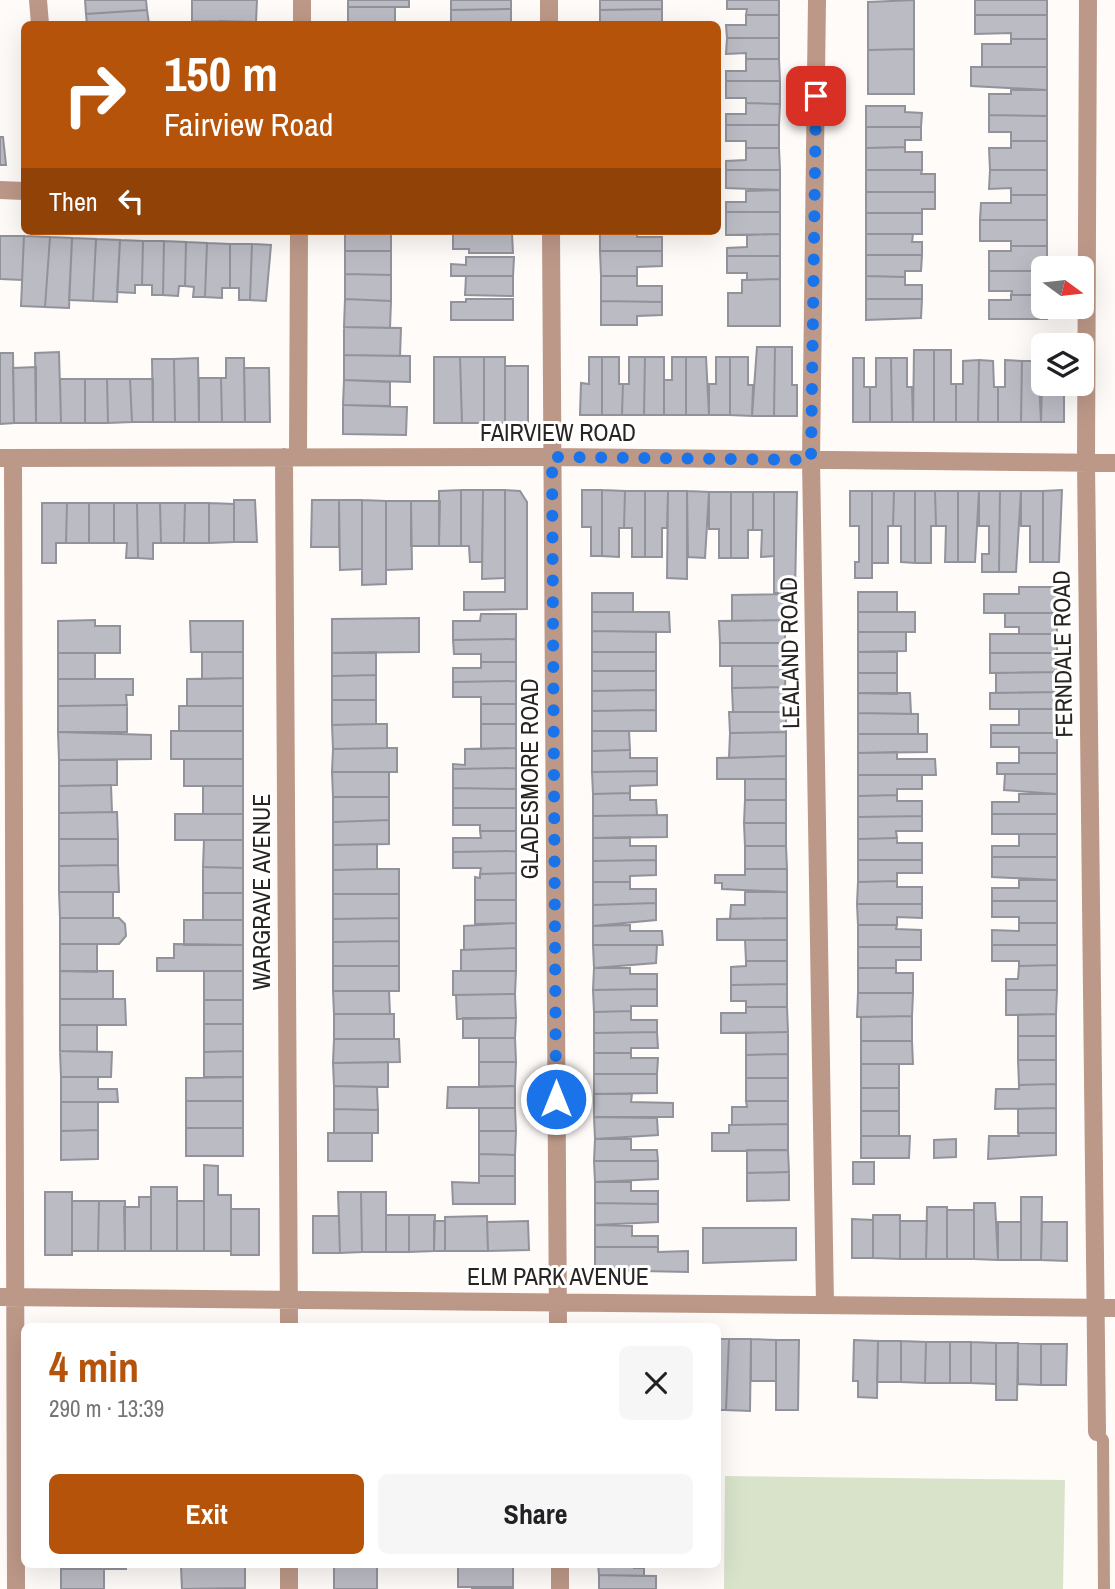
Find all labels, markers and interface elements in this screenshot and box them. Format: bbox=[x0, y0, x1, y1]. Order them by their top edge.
text: 150 m bbox=[164, 40, 278, 106]
icon: right bbox=[49, 49, 140, 140]
pin bbox=[786, 66, 846, 126]
icon: arrive bbox=[797, 77, 835, 115]
text: Fairview Road bbox=[164, 103, 333, 146]
icon: left bbox=[112, 182, 150, 220]
text: Then bbox=[49, 184, 98, 219]
north arrow bbox=[1031, 256, 1094, 318]
map controls bbox=[1031, 256, 1094, 396]
button: layers bbox=[1031, 333, 1094, 396]
street label: FAIRVIEW ROAD bbox=[480, 416, 636, 448]
street label: FERNDALE ROAD bbox=[1045, 570, 1079, 738]
street label: LEALAND ROAD bbox=[772, 577, 806, 729]
street label: GLADESMORE ROAD bbox=[513, 678, 545, 880]
street label: WARGRAVE AVENUE bbox=[245, 794, 277, 990]
position arrow bbox=[519, 1062, 593, 1136]
street label: ELM PARK AVENUE bbox=[467, 1260, 649, 1292]
text: 4 min bbox=[49, 1339, 139, 1395]
button: close bbox=[619, 1346, 693, 1420]
text: 290 m · 13:39 bbox=[49, 1393, 164, 1424]
button: Exit bbox=[49, 1474, 364, 1554]
button: Share bbox=[378, 1474, 693, 1554]

